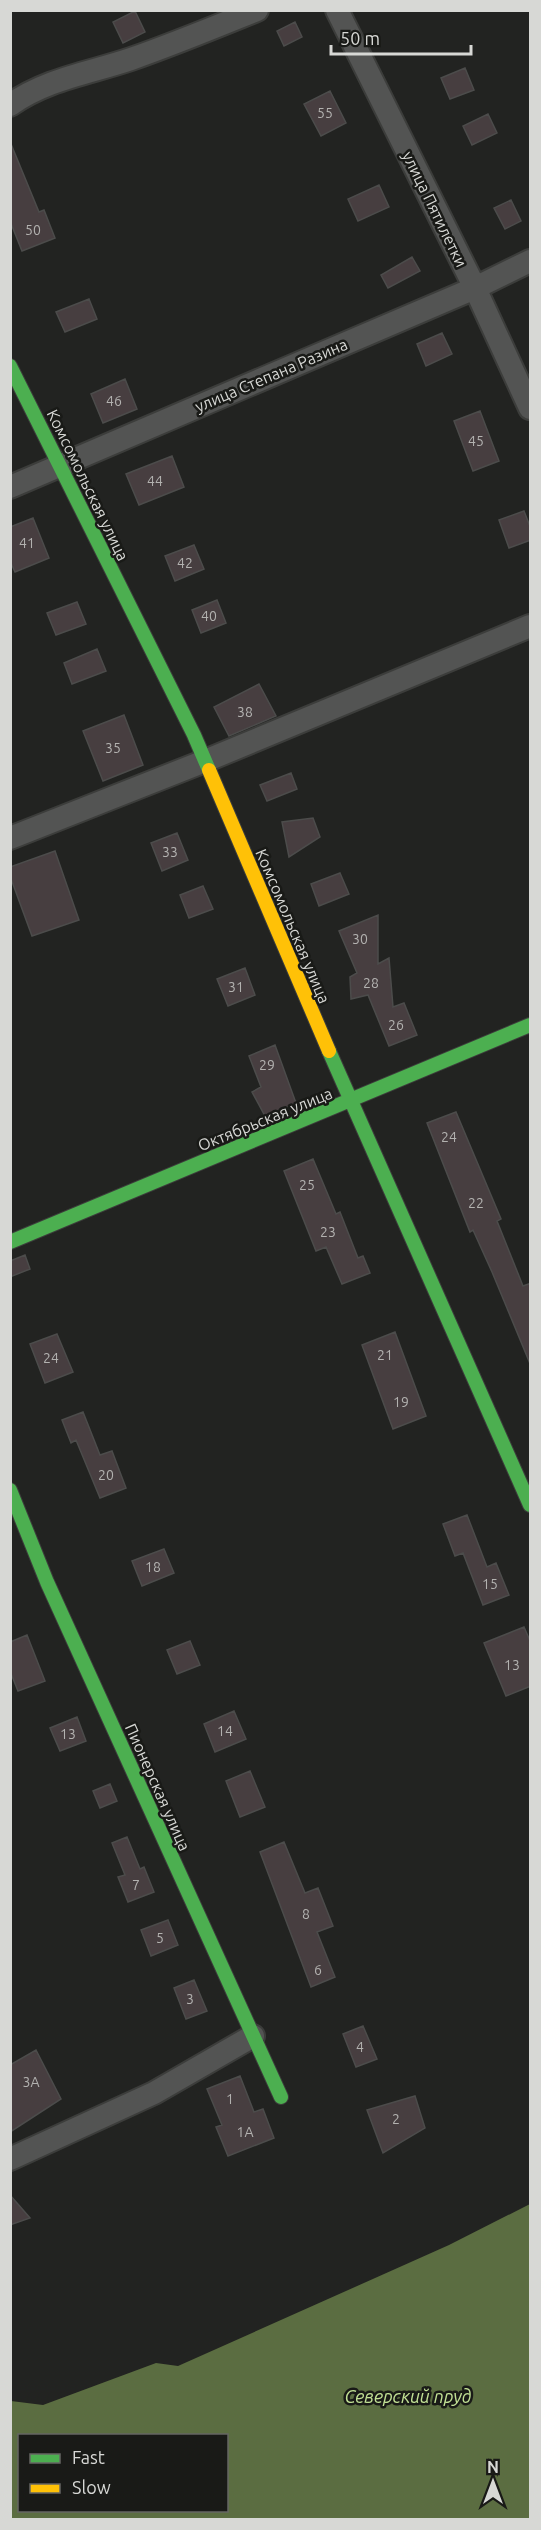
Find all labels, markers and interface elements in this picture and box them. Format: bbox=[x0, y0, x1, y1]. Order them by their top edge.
scale bar bbox=[331, 18, 470, 56]
text: 50 m bbox=[340, 28, 380, 48]
house number: 55 bbox=[317, 105, 333, 121]
street label: улица Пятилетки bbox=[399, 148, 471, 270]
house number: 50 bbox=[25, 222, 41, 238]
street label: улица Степана Разина bbox=[192, 335, 350, 415]
house number: 46 bbox=[106, 393, 122, 409]
street label: Комсомольская улица bbox=[44, 407, 132, 563]
house number: 45 bbox=[468, 433, 484, 449]
house number: 44 bbox=[147, 473, 163, 489]
house number: 41 bbox=[19, 535, 35, 551]
house number: 42 bbox=[177, 555, 193, 571]
house number: 40 bbox=[201, 608, 217, 624]
house number: 38 bbox=[237, 704, 253, 720]
house number: 35 bbox=[105, 740, 121, 756]
house number: 33 bbox=[162, 844, 178, 860]
street label: Комсомольская улица bbox=[252, 846, 334, 1006]
house number: 30 bbox=[352, 931, 368, 947]
house number: 28 bbox=[363, 975, 379, 991]
house number: 31 bbox=[228, 979, 244, 995]
house number: 26 bbox=[388, 1017, 404, 1033]
house number: 29 bbox=[259, 1057, 275, 1073]
street label: Октябрьская улица bbox=[195, 1084, 335, 1154]
house number: 24 bbox=[441, 1129, 457, 1145]
house number: 25 bbox=[299, 1177, 315, 1193]
house number: 22 bbox=[468, 1195, 484, 1211]
house number: 23 bbox=[320, 1224, 336, 1240]
house number: 21 bbox=[377, 1347, 393, 1363]
house number: 24 bbox=[43, 1350, 59, 1366]
house number: 19 bbox=[393, 1394, 409, 1410]
house number: 20 bbox=[98, 1467, 114, 1483]
house number: 18 bbox=[145, 1559, 161, 1575]
house number: 15 bbox=[482, 1576, 498, 1592]
house number: 13 bbox=[504, 1657, 520, 1673]
street label: Пионерская улица bbox=[122, 1721, 194, 1853]
house number: 14 bbox=[217, 1723, 233, 1739]
house number: 13 bbox=[60, 1726, 76, 1742]
house number: 7 bbox=[132, 1877, 140, 1893]
house number: 8 bbox=[302, 1906, 310, 1922]
house number: 5 bbox=[156, 1930, 164, 1946]
house number: 6 bbox=[314, 1962, 322, 1978]
house number: 3 bbox=[186, 1991, 194, 2007]
house number: 4 bbox=[356, 2039, 364, 2055]
house number: 3А bbox=[23, 2074, 40, 2090]
house number: 1 bbox=[226, 2091, 234, 2107]
house number: 2 bbox=[392, 2111, 400, 2127]
house number: 1А bbox=[237, 2124, 254, 2140]
water label: Северский пруд bbox=[345, 2386, 471, 2406]
legend bbox=[18, 2434, 228, 2512]
text: Fast bbox=[72, 2447, 105, 2467]
north arrow bbox=[463, 2452, 523, 2512]
text: N bbox=[487, 2458, 499, 2476]
text: Slow bbox=[72, 2477, 111, 2497]

